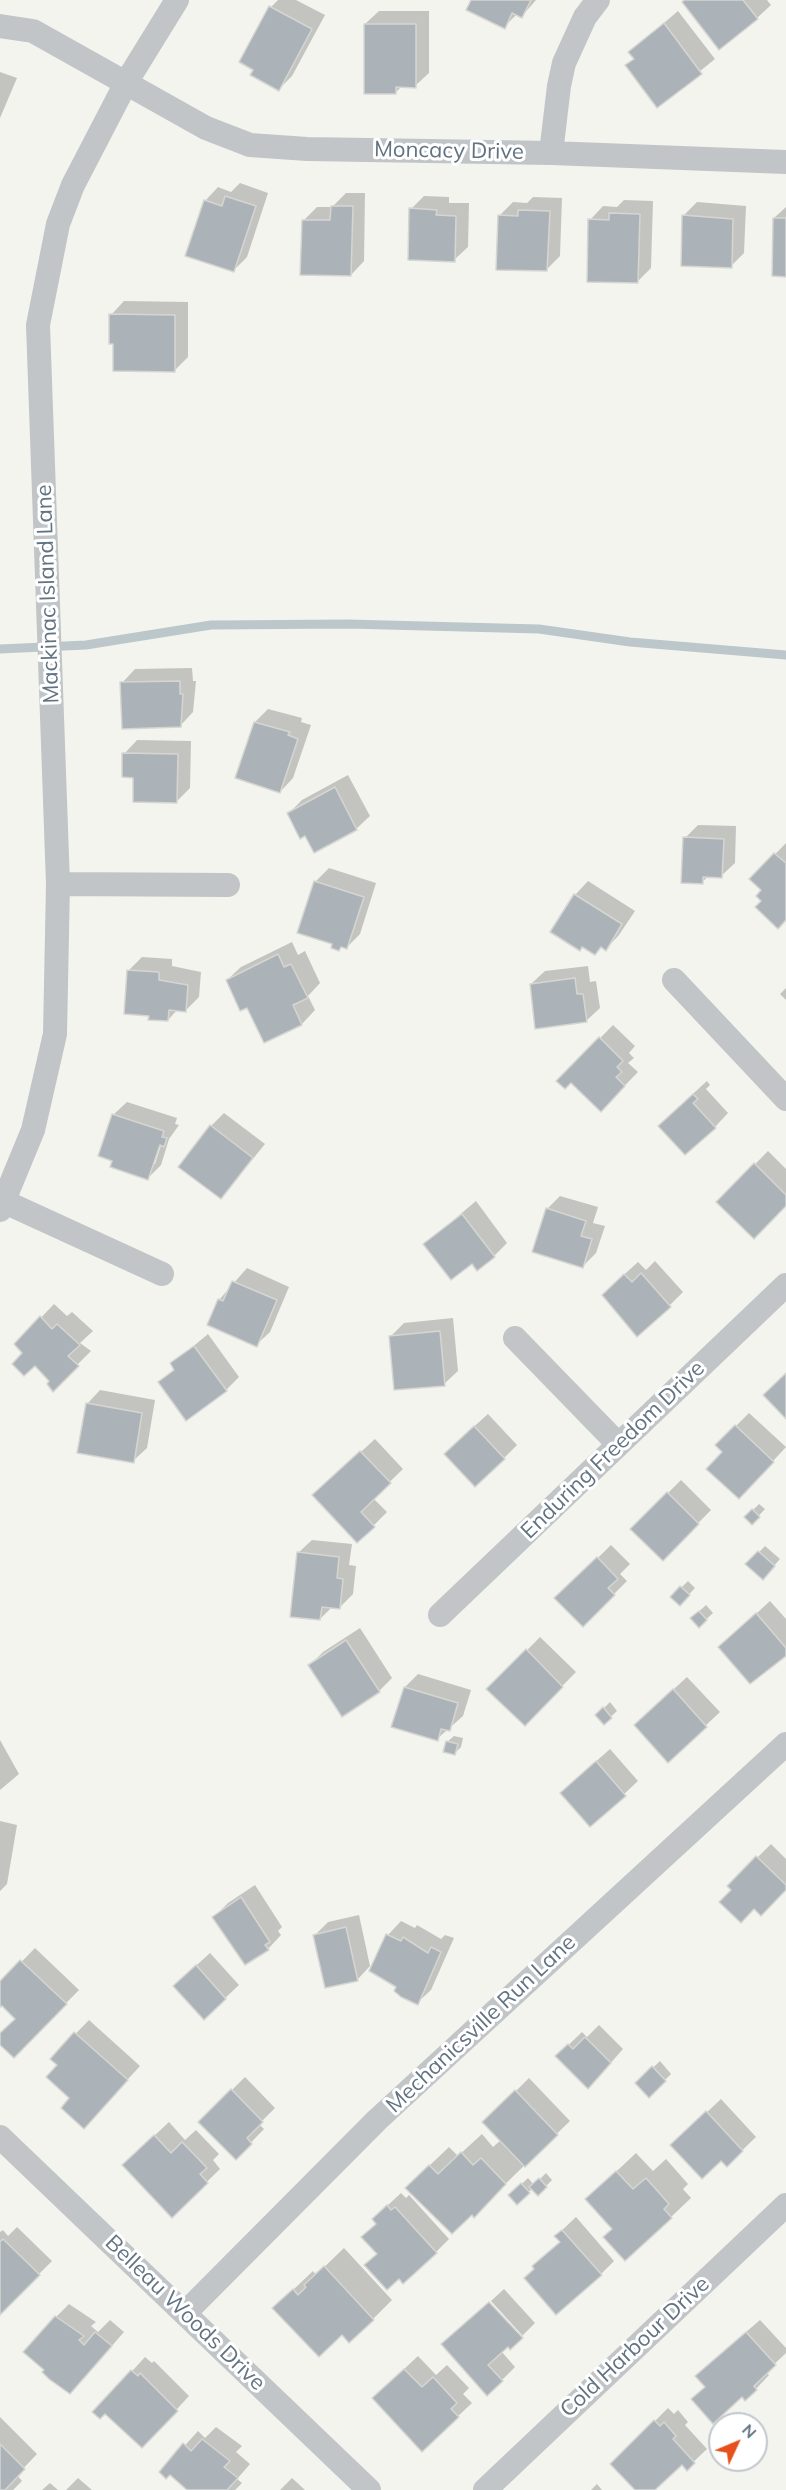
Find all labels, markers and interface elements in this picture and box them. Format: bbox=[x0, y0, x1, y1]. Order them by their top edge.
street label: Moncacy Drive bbox=[374, 136, 524, 166]
street label: Mackinac Island Lane bbox=[31, 484, 65, 704]
street label: Enduring Freedom Drive bbox=[516, 1356, 710, 1544]
street label: Mechanicsville Run Lane bbox=[381, 1929, 581, 2119]
street label: Belleau Woods Drive bbox=[99, 2230, 271, 2396]
street label: Cold Harbour Drive bbox=[555, 2271, 715, 2423]
north arrow bbox=[708, 2412, 768, 2472]
text: N bbox=[738, 2420, 761, 2442]

